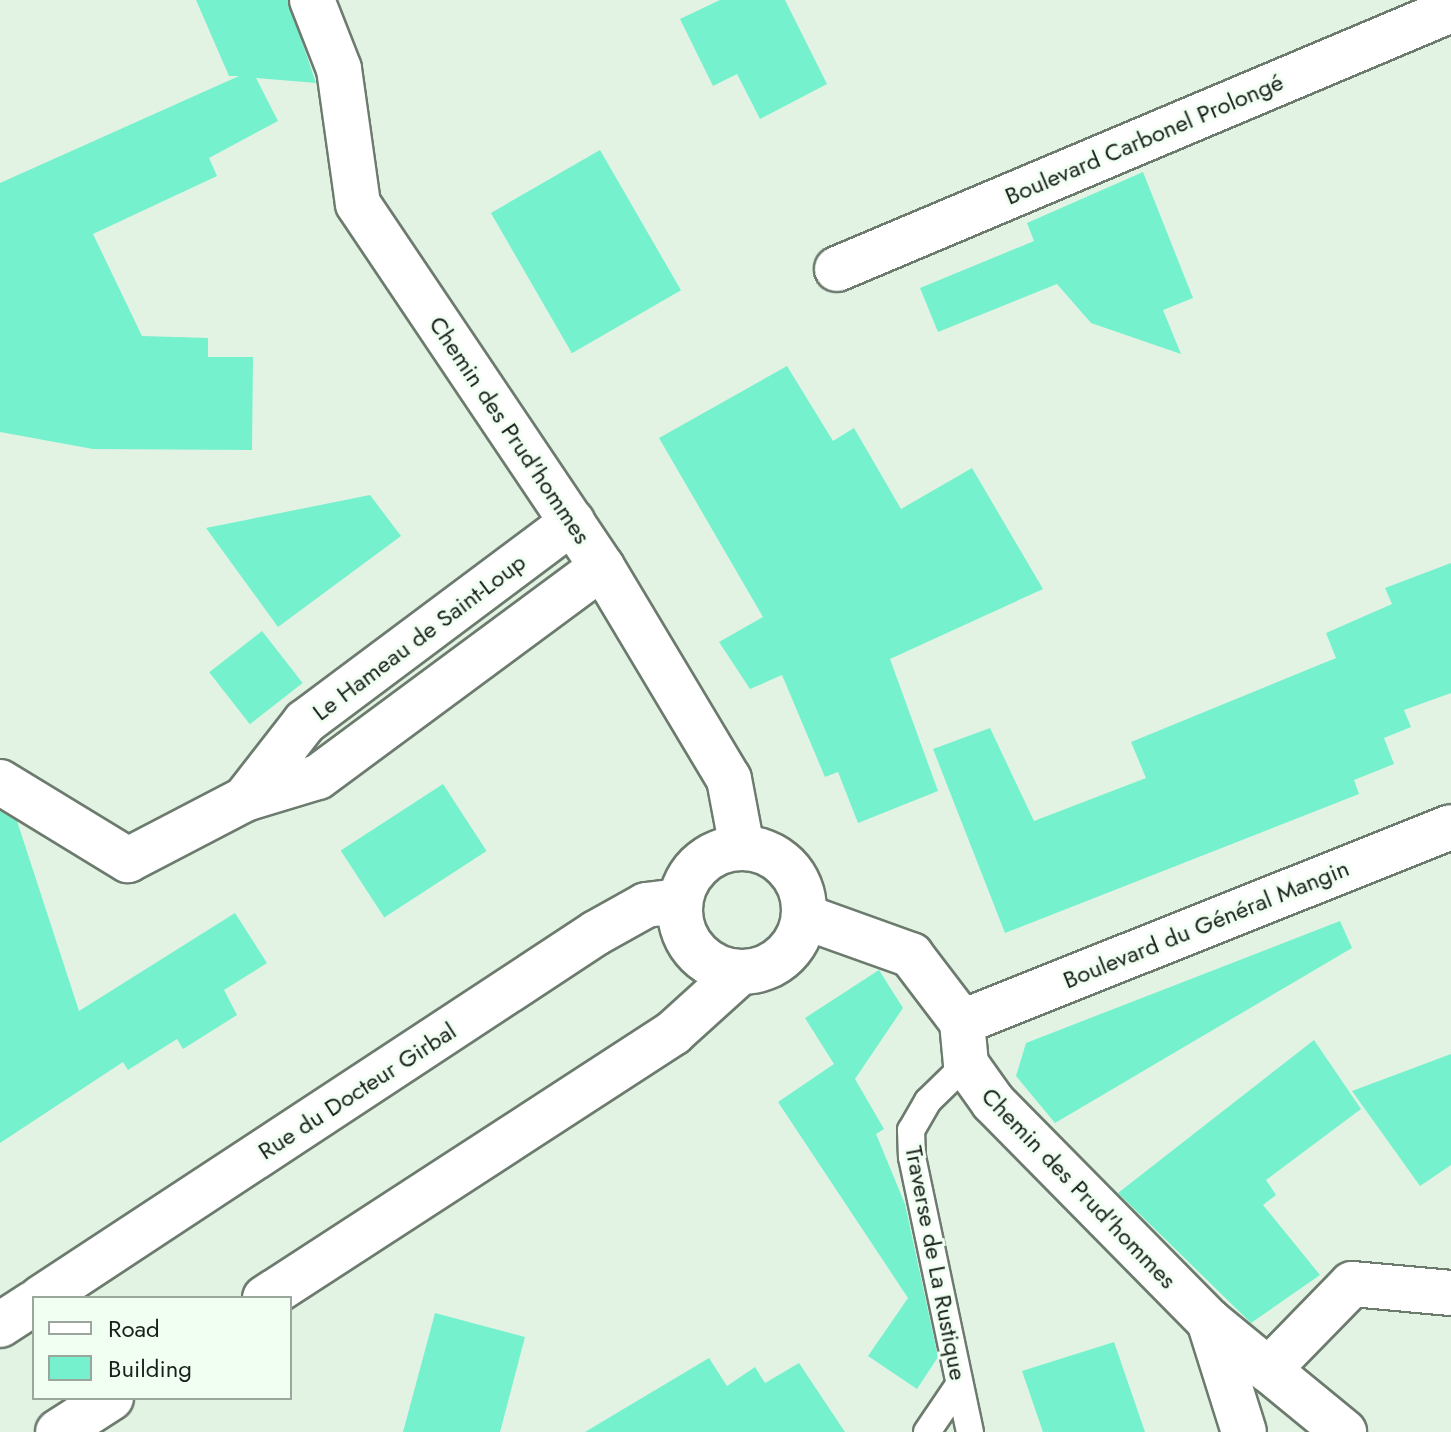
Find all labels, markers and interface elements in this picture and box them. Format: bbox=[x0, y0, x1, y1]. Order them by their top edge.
street label: Boulevard Carbonel Prolongé bbox=[1001, 67, 1287, 211]
street label: Chemin des Prud'hommes bbox=[423, 311, 597, 549]
street label: Le Hameau de Saint-Loup bbox=[307, 547, 531, 727]
street label: Boulevard du Général Mangin bbox=[1059, 853, 1353, 995]
street label: Rue du Docteur Girbal bbox=[253, 1016, 461, 1166]
street label: Chemin des Prud'hommes bbox=[975, 1082, 1183, 1294]
street label: Traverse de La Rustique bbox=[899, 1143, 973, 1383]
legend bbox=[32, 1296, 292, 1400]
text: Road bbox=[108, 1311, 160, 1346]
text: Building bbox=[108, 1351, 192, 1386]

